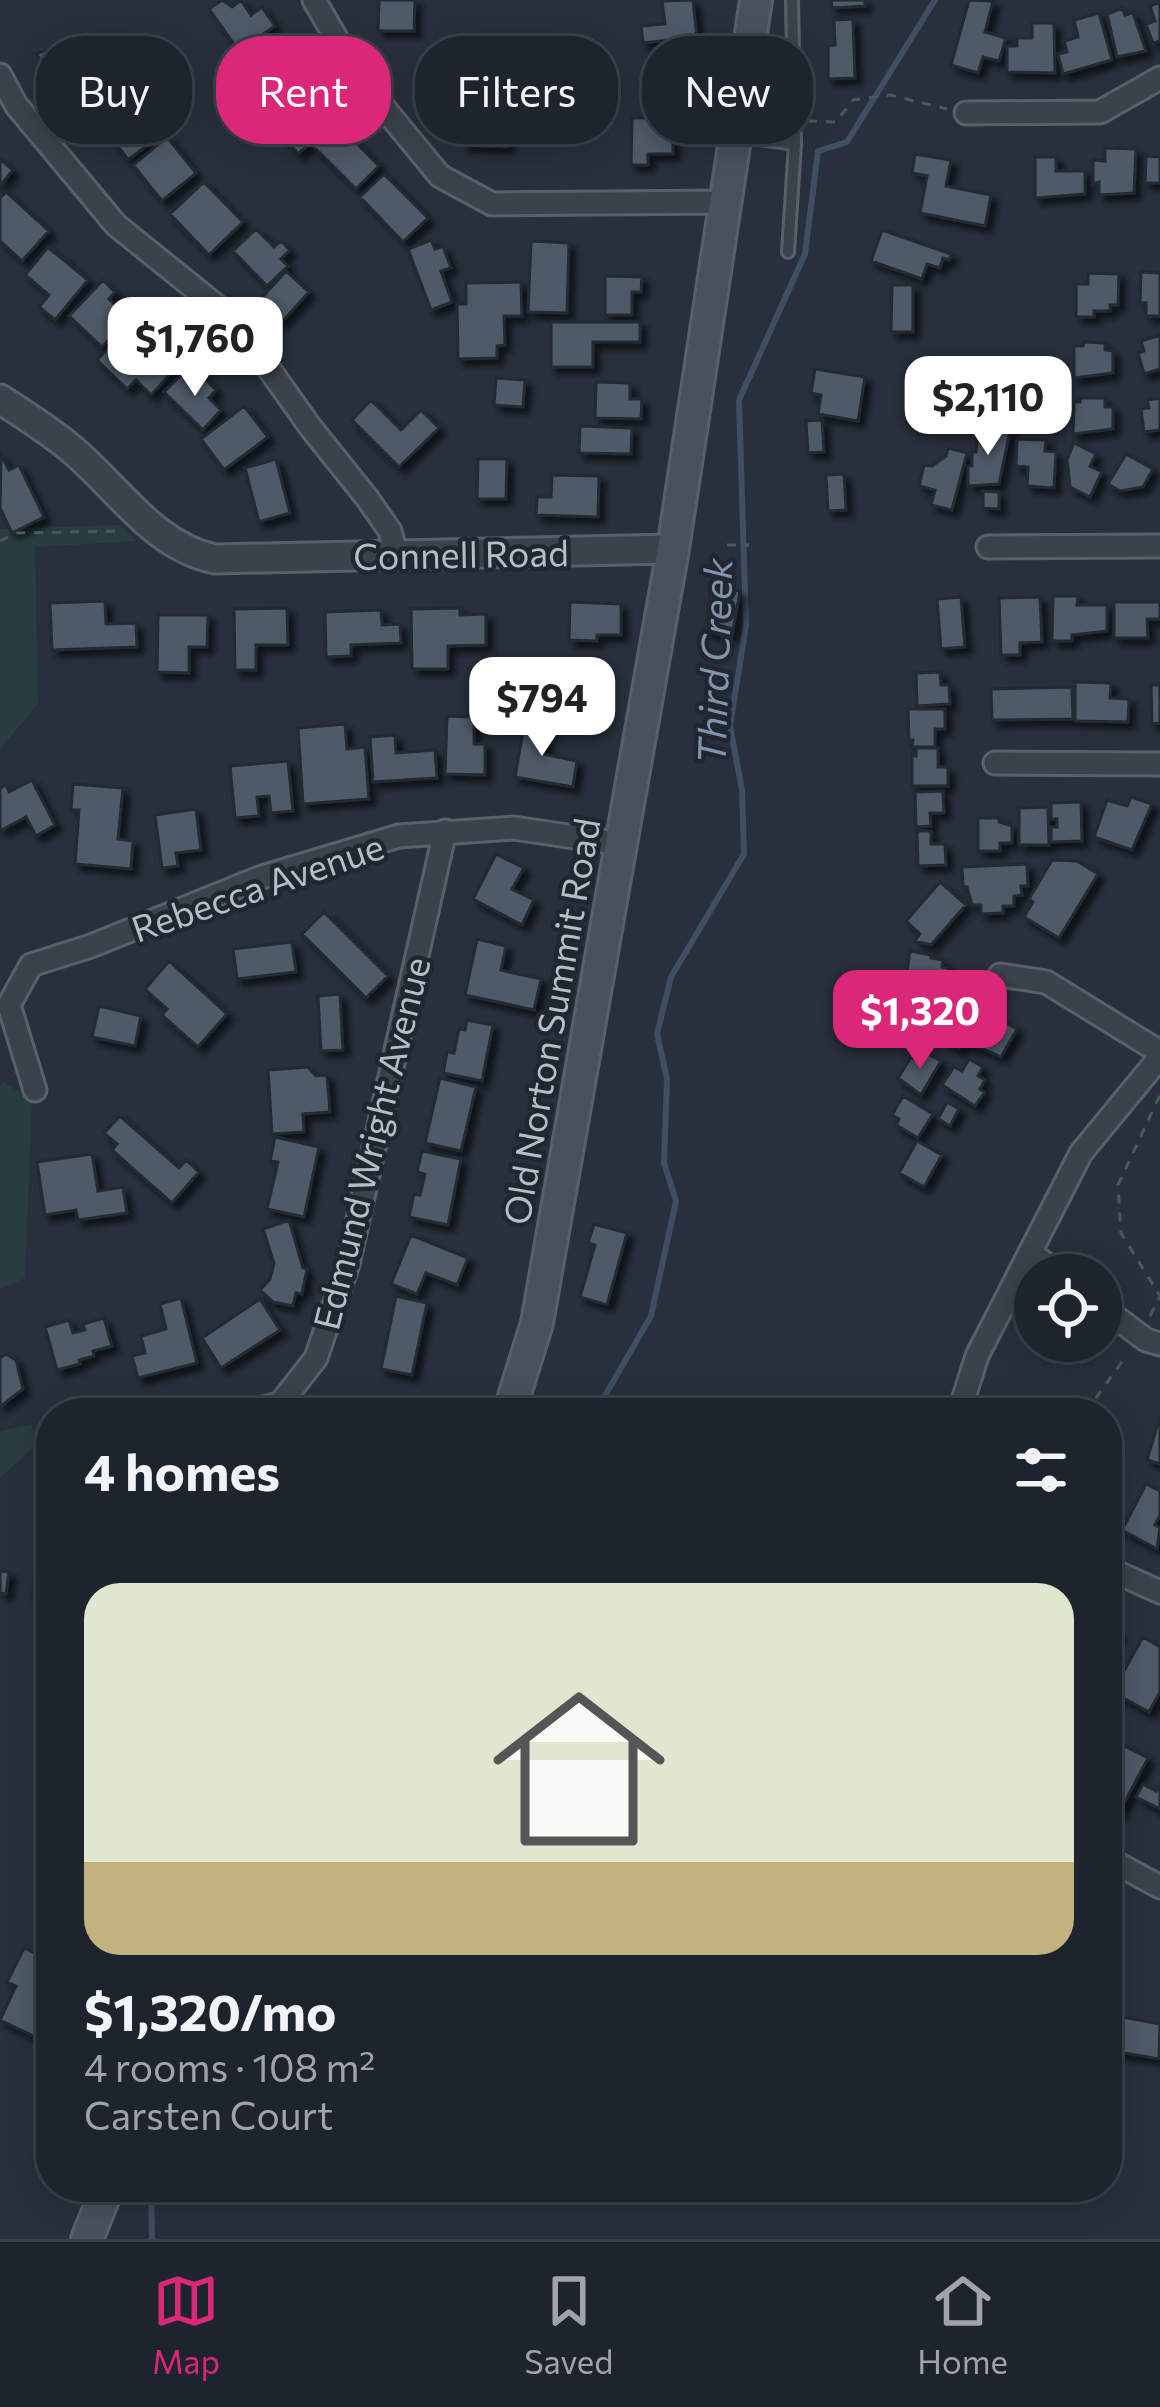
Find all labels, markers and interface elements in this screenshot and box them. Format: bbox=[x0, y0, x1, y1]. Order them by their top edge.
chip: Buy bbox=[36, 36, 192, 144]
chip: Rent bbox=[216, 36, 391, 144]
chip: Filters bbox=[415, 36, 618, 144]
chip: New bbox=[642, 36, 813, 144]
pin: $1,760 bbox=[97, 297, 293, 399]
text: $1,760 bbox=[135, 312, 255, 360]
pin: $2,110 bbox=[890, 356, 1086, 458]
text: $2,110 bbox=[932, 371, 1044, 419]
street label: Connell Road bbox=[353, 529, 569, 577]
water label: Third Creek bbox=[685, 556, 741, 765]
pin: $794 bbox=[471, 657, 613, 759]
text: $794 bbox=[496, 672, 588, 720]
street label: Old Norton Summit Road bbox=[493, 814, 607, 1228]
street label: Rebecca Avenue bbox=[125, 822, 389, 950]
street label: Edmund Wright Avenue bbox=[302, 952, 438, 1334]
pin: $1,320 bbox=[822, 970, 1018, 1072]
text: $1,320 bbox=[860, 985, 980, 1033]
map controls bbox=[1014, 1254, 1122, 1362]
button: locate bbox=[1014, 1254, 1122, 1362]
icon: filters bbox=[1008, 1437, 1074, 1503]
text: 4 homes bbox=[84, 1439, 280, 1502]
icon: home bbox=[471, 1661, 687, 1877]
text: $1,320/mo bbox=[84, 1979, 337, 2042]
text: 4 rooms · 108 m² bbox=[84, 2042, 375, 2090]
text: Carsten Court bbox=[84, 2090, 333, 2138]
tab: Map bbox=[152, 2268, 220, 2381]
tab: Saved bbox=[524, 2268, 613, 2381]
tab: Home bbox=[917, 2268, 1008, 2381]

